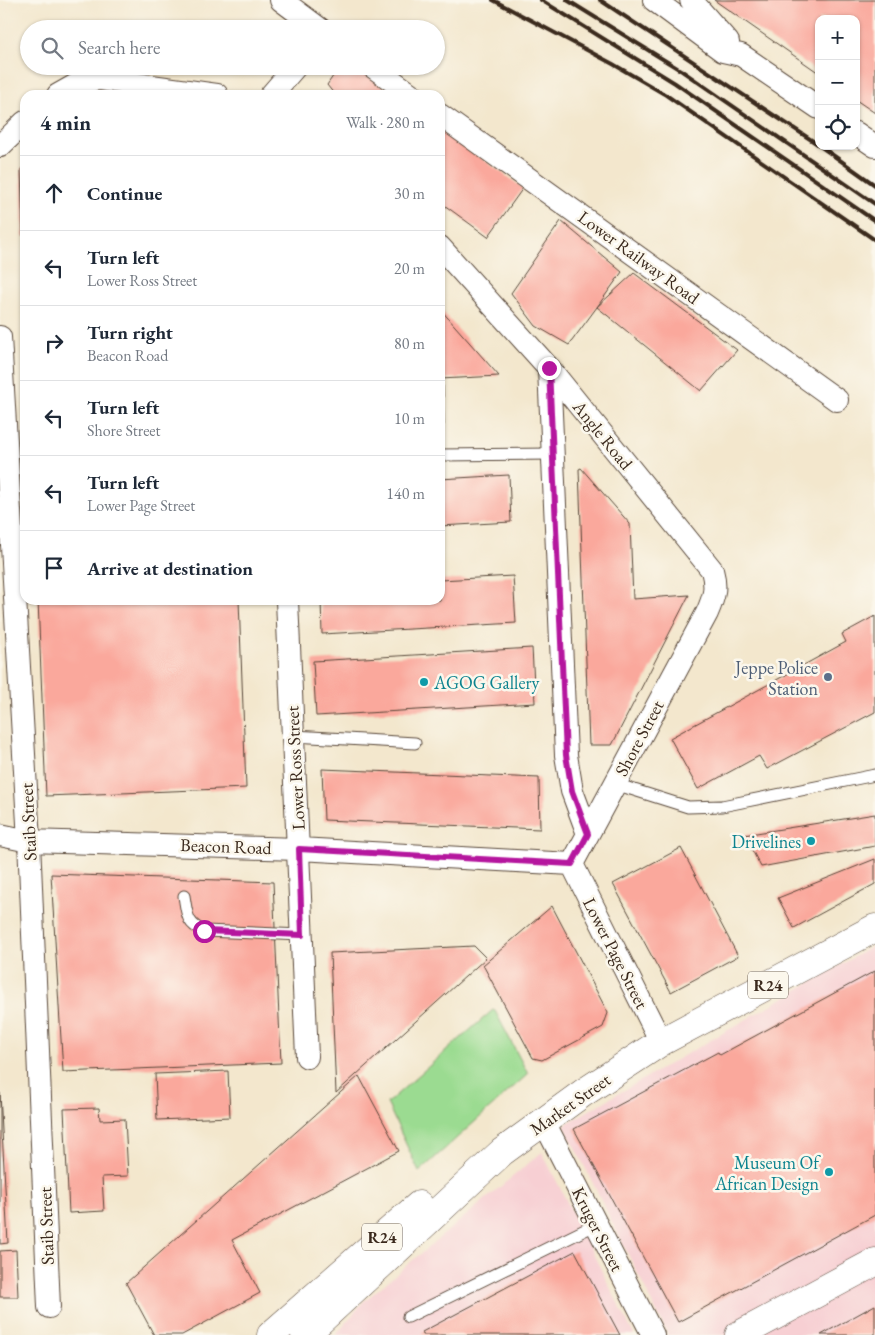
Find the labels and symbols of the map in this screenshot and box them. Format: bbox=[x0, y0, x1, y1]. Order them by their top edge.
street label: Lower Railway Road bbox=[574, 205, 705, 309]
route end bbox=[538, 357, 561, 380]
street label: Angle Road bbox=[568, 395, 638, 475]
place label: Jeppe Police Station bbox=[733, 656, 818, 700]
place label: AGOG Gallery bbox=[433, 671, 539, 694]
marker: Jeppe Police Station bbox=[822, 671, 834, 683]
marker: AGOG Gallery bbox=[418, 676, 430, 688]
street label: Shore Street bbox=[609, 696, 669, 780]
street label: Lower Ross Street bbox=[280, 705, 310, 831]
street label: Staib Street bbox=[14, 782, 42, 862]
place label: Drivelines bbox=[731, 830, 801, 853]
street label: Beacon Road bbox=[180, 833, 273, 859]
marker: Drivelines bbox=[805, 835, 817, 847]
street label: Lower Page Street bbox=[578, 893, 654, 1013]
route start bbox=[193, 920, 216, 943]
road number: R24 bbox=[748, 972, 788, 998]
street label: Market Street bbox=[525, 1068, 615, 1140]
place label: Museum Of African Design bbox=[714, 1151, 821, 1195]
marker: Museum Of African Design bbox=[823, 1166, 835, 1178]
street label: Kruger Street bbox=[567, 1183, 629, 1275]
street label: Staib Street bbox=[33, 1186, 59, 1265]
road number: R24 bbox=[362, 1224, 402, 1250]

